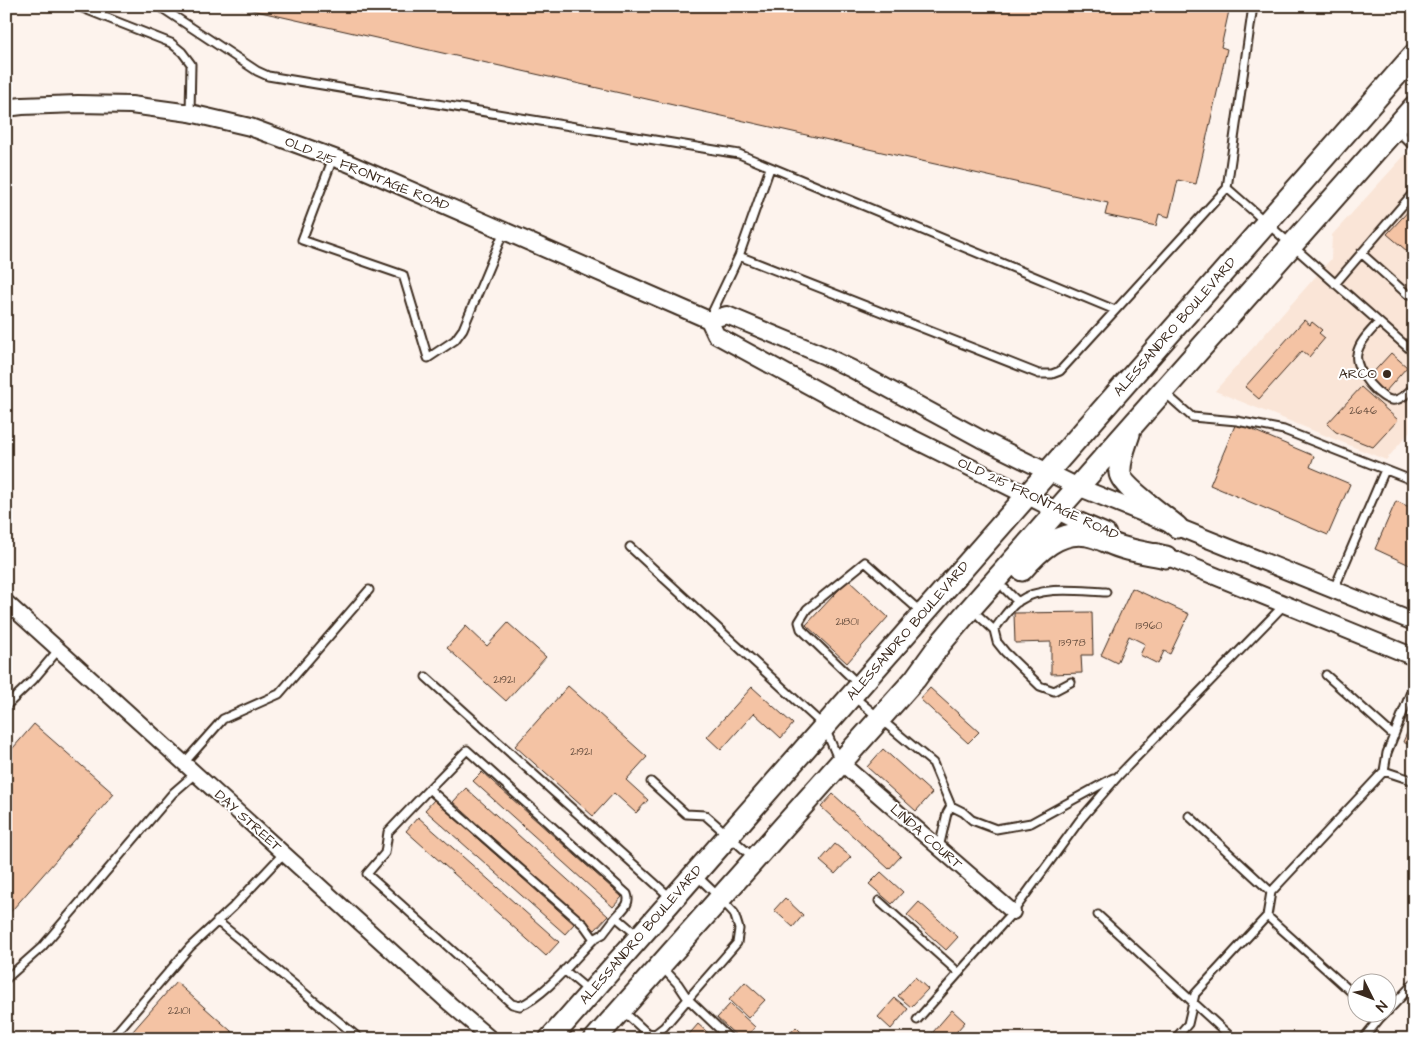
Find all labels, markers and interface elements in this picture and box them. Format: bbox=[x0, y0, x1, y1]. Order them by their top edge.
street label: OLD 215 FRONTAGE ROAD bbox=[282, 132, 452, 216]
street label: ALESSANDRO BOULEVARD bbox=[1109, 253, 1241, 401]
place label: ARCO bbox=[1339, 364, 1377, 384]
marker: ARCO bbox=[1381, 368, 1393, 380]
house number: 2646 bbox=[1349, 403, 1377, 418]
street label: OLD 215 FRONTAGE ROAD bbox=[954, 453, 1122, 545]
street label: ALESSANDRO BOULEVARD bbox=[842, 557, 974, 705]
house number: 21801 bbox=[835, 614, 859, 629]
house number: 13960 bbox=[1135, 618, 1163, 633]
house number: 13978 bbox=[1058, 635, 1086, 650]
house number: 21921 bbox=[493, 672, 515, 687]
house number: 21921 bbox=[570, 744, 592, 759]
street label: DAY STREET bbox=[210, 785, 286, 857]
street label: LINDA COURT bbox=[885, 800, 967, 874]
street label: ALESSANDRO BOULEVARD bbox=[575, 861, 707, 1009]
north arrow bbox=[1348, 972, 1398, 1022]
text: N bbox=[1370, 996, 1391, 1016]
house number: 22101 bbox=[168, 1003, 191, 1018]

